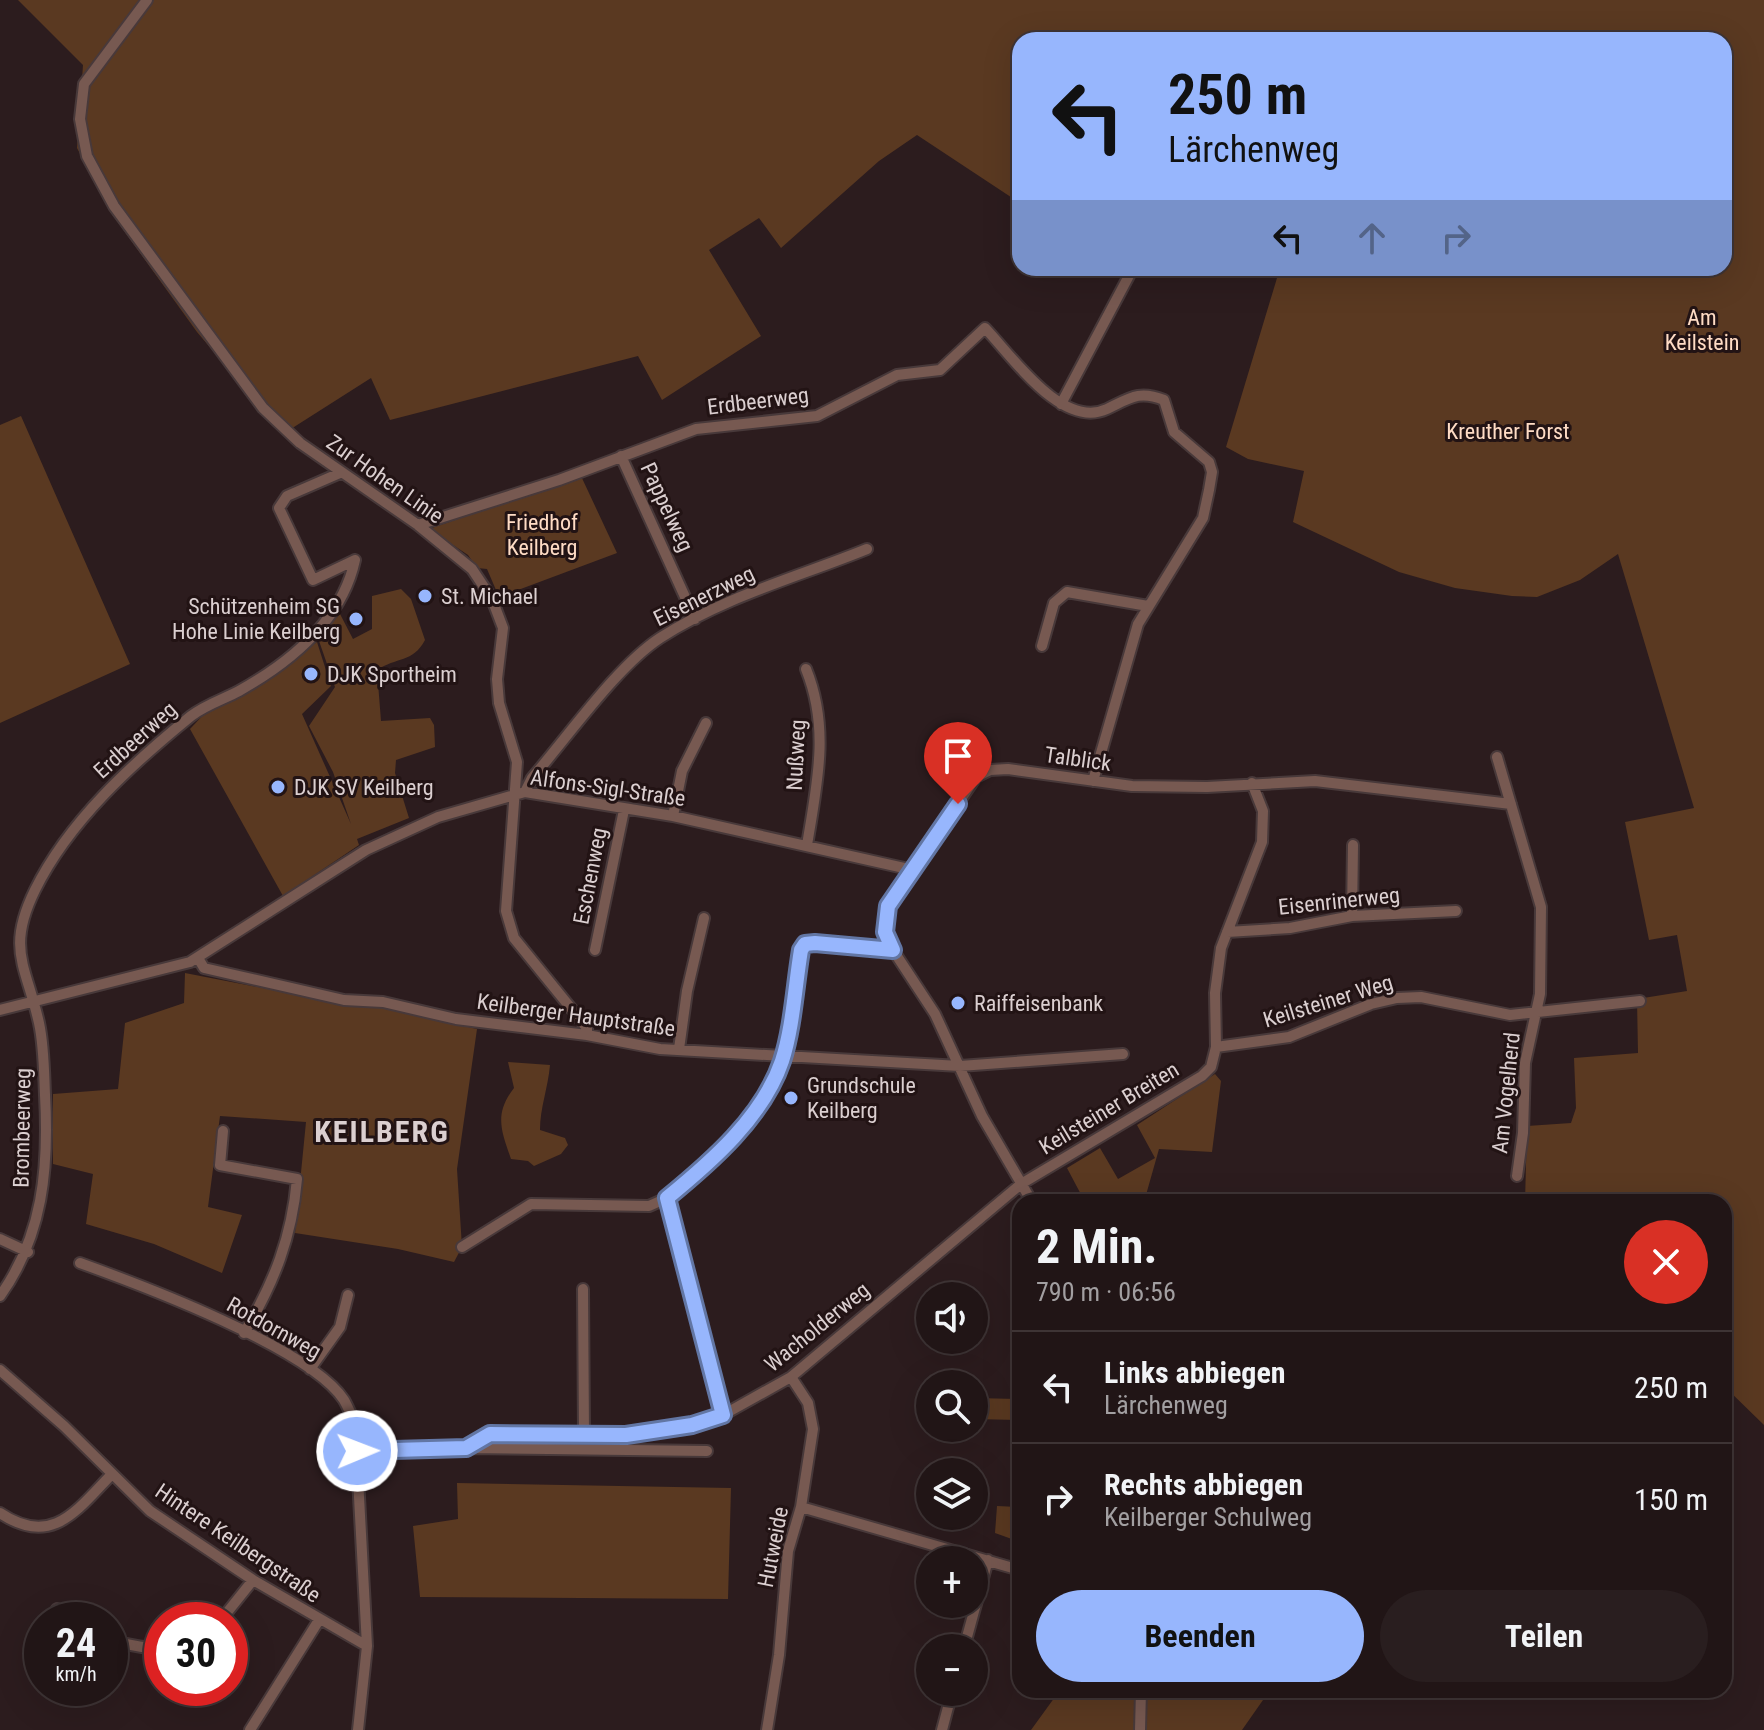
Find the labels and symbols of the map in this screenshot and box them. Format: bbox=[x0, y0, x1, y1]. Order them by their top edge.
park label: Am Keilstein bbox=[1665, 305, 1739, 355]
street label: Erdbeerweg bbox=[706, 382, 810, 420]
park label: Kreuther Forst bbox=[1446, 419, 1570, 444]
street label: Zur Hohen Linie bbox=[322, 430, 448, 528]
street label: Pappelweg bbox=[636, 459, 698, 555]
park label: Friedhof Keilberg bbox=[506, 510, 578, 560]
street label: Eisenerzweg bbox=[649, 561, 759, 631]
place label: St. Michael bbox=[441, 584, 538, 609]
marker: St. Michael bbox=[416, 587, 434, 605]
place label: Schützenheim SG Hohe Linie Keilberg bbox=[172, 594, 340, 644]
marker: Schützenheim SG Hohe Linie Keilberg bbox=[347, 610, 365, 628]
place label: DJK Sportheim bbox=[327, 662, 457, 687]
marker: DJK Sportheim bbox=[302, 665, 320, 683]
street label: Erdbeerweg bbox=[89, 697, 181, 783]
street label: Nußweg bbox=[782, 719, 810, 791]
pin bbox=[924, 722, 992, 804]
street label: Talblick bbox=[1043, 742, 1113, 776]
street label: Alfons-Sigl-Straße bbox=[529, 765, 687, 811]
place label: DJK SV Keilberg bbox=[294, 775, 434, 800]
marker: DJK SV Keilberg bbox=[269, 778, 287, 796]
street label: Eschenweg bbox=[568, 825, 612, 927]
street label: Eisenrinerweg bbox=[1277, 882, 1401, 920]
street label: Keilsteiner Weg bbox=[1260, 969, 1396, 1033]
street label: Keilberger Hauptstraße bbox=[475, 989, 677, 1041]
place label: Raiffeisenbank bbox=[974, 991, 1103, 1016]
marker: Raiffeisenbank bbox=[949, 994, 967, 1012]
street label: Am Vogelherd bbox=[1487, 1031, 1525, 1155]
street label: Keilsteiner Breiten bbox=[1035, 1057, 1183, 1159]
street label: Brombeerweg bbox=[8, 1068, 36, 1188]
place label: Grundschule Keilberg bbox=[807, 1073, 916, 1123]
marker: Grundschule Keilberg bbox=[782, 1089, 800, 1107]
district label: KEILBERG bbox=[314, 1114, 450, 1149]
street label: Wacholderweg bbox=[760, 1277, 874, 1377]
street label: Rotdornweg bbox=[222, 1292, 326, 1364]
position arrow bbox=[315, 1409, 399, 1493]
street label: Hintere Keilbergstraße bbox=[151, 1478, 325, 1608]
street label: Hutweide bbox=[753, 1505, 793, 1589]
speed limit sign: 30 bbox=[144, 1602, 248, 1706]

